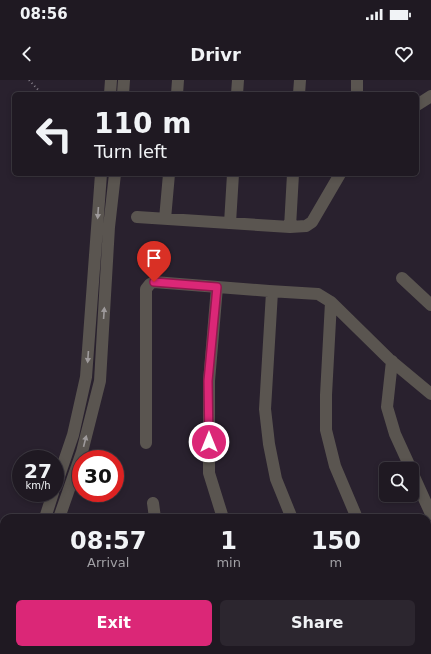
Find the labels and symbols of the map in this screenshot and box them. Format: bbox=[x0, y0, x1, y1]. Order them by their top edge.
one-way arrow bbox=[94, 207, 101, 219]
pin bbox=[137, 241, 171, 282]
one-way arrow bbox=[101, 307, 108, 319]
one-way arrow bbox=[84, 350, 91, 363]
position arrow bbox=[188, 421, 230, 463]
one-way arrow bbox=[82, 435, 88, 447]
speed limit sign: 30 bbox=[72, 450, 124, 502]

